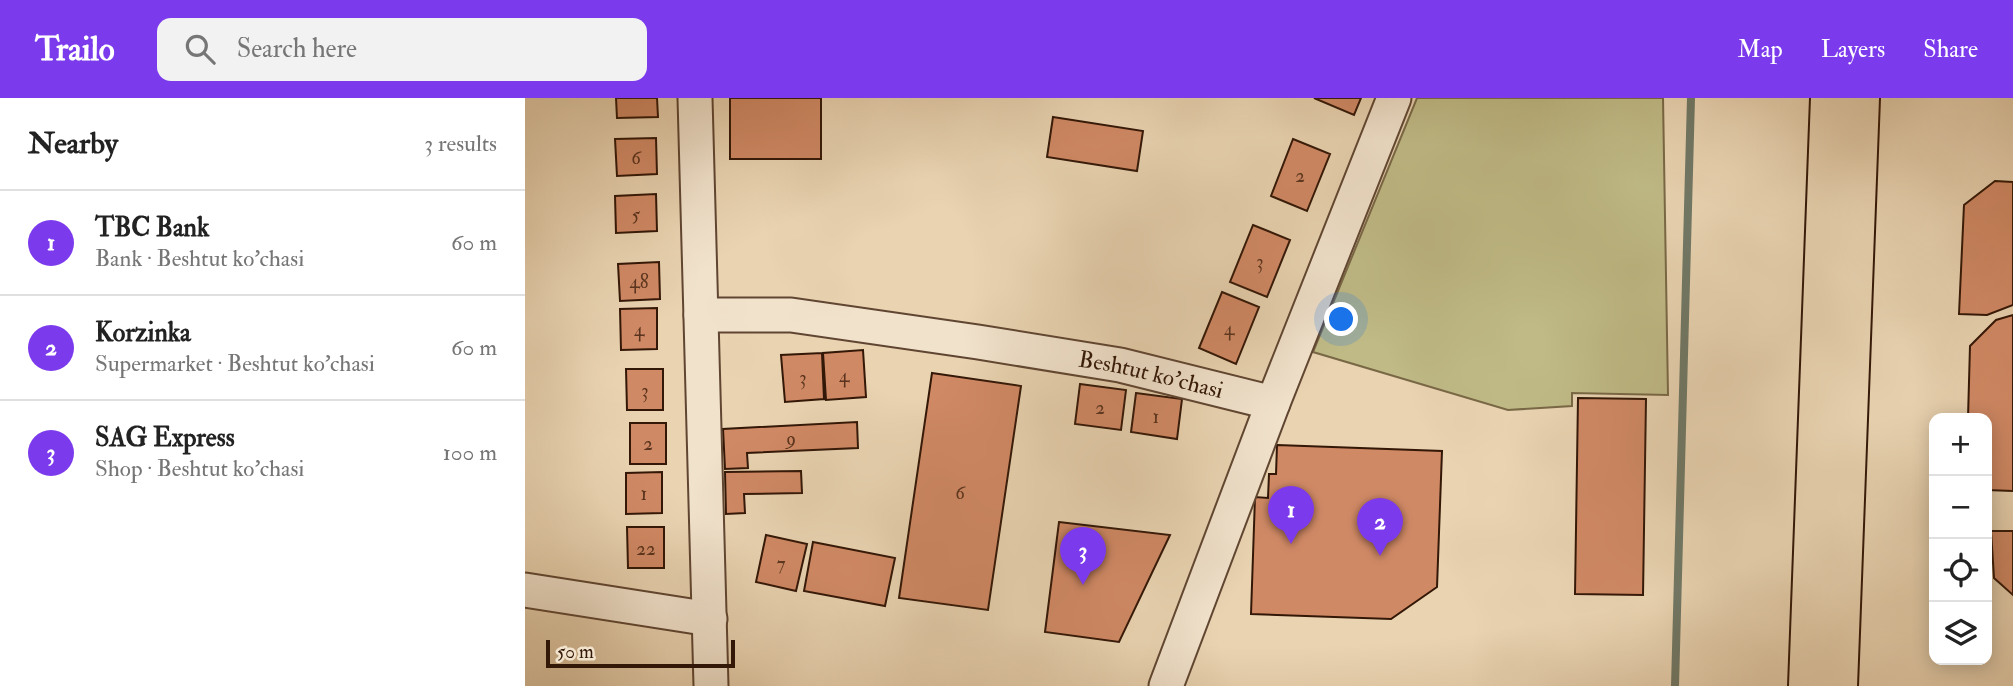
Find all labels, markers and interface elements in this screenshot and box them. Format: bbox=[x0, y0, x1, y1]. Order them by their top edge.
search box bbox=[157, 18, 647, 81]
text: Trailo bbox=[35, 29, 115, 70]
icon: search bbox=[181, 30, 219, 68]
text: Search here bbox=[237, 33, 357, 65]
text: Map bbox=[1738, 34, 1783, 65]
text: Layers bbox=[1821, 34, 1885, 65]
text: Share bbox=[1923, 34, 1978, 65]
text: Nearby bbox=[28, 125, 118, 162]
text: 3 results bbox=[424, 129, 497, 158]
house number: 6 bbox=[631, 146, 642, 170]
house number: 2 bbox=[1295, 164, 1305, 188]
house number: 5 bbox=[632, 203, 641, 227]
text: TBC Bank bbox=[95, 212, 209, 244]
text: 1 bbox=[47, 228, 55, 257]
text: 60 m bbox=[451, 228, 497, 257]
text: Bank · Beshtut ko'chasi bbox=[95, 244, 304, 273]
house number: 3 bbox=[1256, 250, 1264, 274]
house number: 48 bbox=[629, 270, 649, 294]
your location bbox=[1324, 302, 1358, 336]
text: Korzinka bbox=[95, 317, 191, 349]
house number: 4 bbox=[1224, 317, 1235, 341]
house number: 4 bbox=[634, 318, 645, 342]
text: 2 bbox=[45, 333, 57, 362]
text: 60 m bbox=[451, 333, 497, 362]
street label: Beshtut ko'chasi bbox=[1076, 345, 1226, 405]
text: Supermarket · Beshtut ko'chasi bbox=[95, 349, 375, 378]
house number: 4 bbox=[839, 364, 850, 388]
house number: 3 bbox=[799, 366, 807, 390]
house number: 3 bbox=[641, 379, 649, 403]
house number: 2 bbox=[1095, 396, 1105, 420]
house number: 1 bbox=[1153, 405, 1159, 429]
map controls bbox=[1929, 413, 1992, 665]
button: + bbox=[1929, 413, 1992, 476]
text: SAG Express bbox=[95, 422, 235, 454]
house number: 9 bbox=[784, 427, 796, 451]
house number: 2 bbox=[643, 432, 653, 456]
text: 3 bbox=[47, 438, 55, 467]
text: 100 m bbox=[443, 438, 497, 467]
text: Shop · Beshtut ko'chasi bbox=[95, 454, 304, 483]
button: − bbox=[1929, 476, 1992, 539]
house number: 6 bbox=[955, 481, 966, 505]
house number: 1 bbox=[641, 482, 647, 506]
pin: 1 bbox=[1268, 486, 1314, 544]
pin: 2 bbox=[1357, 498, 1403, 556]
pin: 3 bbox=[1060, 527, 1106, 585]
house number: 22 bbox=[636, 537, 656, 561]
button: locate bbox=[1929, 539, 1992, 602]
house number: 7 bbox=[777, 552, 786, 576]
button: layers bbox=[1929, 602, 1992, 665]
scale bar bbox=[546, 637, 735, 669]
text: 50 m bbox=[557, 640, 594, 664]

